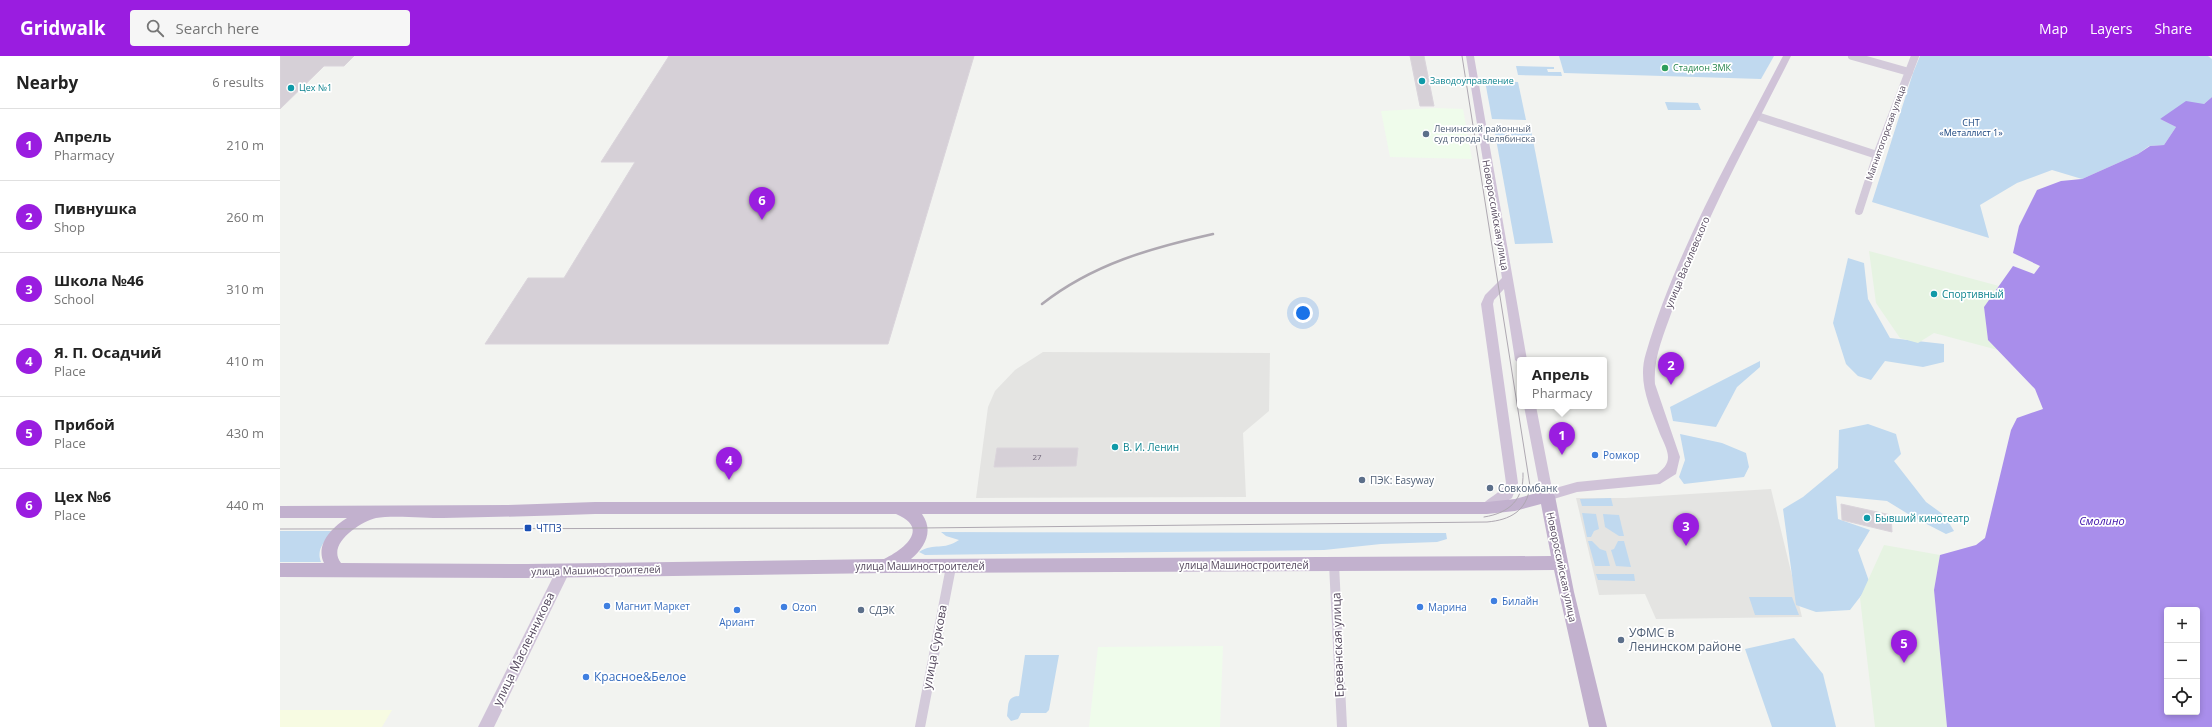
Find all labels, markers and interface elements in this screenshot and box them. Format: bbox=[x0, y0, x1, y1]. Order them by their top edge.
search box bbox=[130, 10, 410, 46]
text: Gridwalk bbox=[20, 15, 106, 41]
icon: search bbox=[144, 17, 166, 39]
text: Search here bbox=[176, 18, 259, 38]
text: Map bbox=[2039, 19, 2068, 38]
text: Layers bbox=[2090, 19, 2132, 38]
text: Share bbox=[2154, 19, 2192, 38]
place label: Стадион ЗМК bbox=[1673, 61, 1732, 74]
marker: Стадион ЗМК bbox=[1660, 63, 1670, 73]
text: Nearby bbox=[16, 71, 78, 94]
text: 6 results bbox=[212, 73, 264, 91]
place label: Заводоуправление bbox=[1430, 74, 1514, 87]
marker: Заводоуправление bbox=[1417, 76, 1427, 86]
place label: Цех №1 bbox=[299, 81, 332, 94]
marker: Цех №1 bbox=[286, 83, 296, 93]
street label: Магнитогорская улица bbox=[1862, 84, 1909, 182]
park label: СНТ «Металлист 1» bbox=[1939, 116, 2003, 139]
place label: Ленинский районный суд города Челябинска bbox=[1434, 122, 1535, 145]
text: Апрель bbox=[54, 126, 111, 146]
marker: Ленинский районный суд города Челябинска bbox=[1421, 129, 1431, 139]
text: 1 bbox=[25, 136, 33, 154]
text: 210 m bbox=[226, 136, 264, 154]
text: Pharmacy bbox=[54, 146, 114, 164]
street label: Новороссийская улица bbox=[1479, 159, 1513, 271]
pin: 6 bbox=[749, 187, 775, 220]
text: Пивнушка bbox=[54, 198, 137, 218]
text: 2 bbox=[25, 208, 33, 226]
text: 260 m bbox=[226, 208, 264, 226]
street label: улица Василевского bbox=[1661, 214, 1713, 310]
text: Shop bbox=[54, 218, 85, 236]
text: Школа №46 bbox=[54, 270, 144, 290]
text: 3 bbox=[25, 280, 33, 298]
text: 310 m bbox=[226, 280, 264, 298]
place label: Спортивный bbox=[1942, 287, 2004, 301]
marker: Спортивный bbox=[1929, 289, 1939, 299]
text: School bbox=[54, 290, 94, 308]
your location bbox=[1293, 303, 1313, 323]
text: Я. П. Осадчий bbox=[54, 342, 162, 362]
text: 4 bbox=[25, 352, 33, 370]
text: 410 m bbox=[226, 352, 264, 370]
pin: 2 bbox=[1658, 352, 1684, 385]
popup bbox=[1517, 357, 1607, 409]
text: Place bbox=[54, 362, 86, 380]
text: Апрель bbox=[1532, 364, 1589, 384]
text: Pharmacy bbox=[1532, 384, 1592, 402]
text: Прибой bbox=[54, 414, 115, 434]
pin: 1 bbox=[1549, 422, 1575, 455]
text: 5 bbox=[25, 424, 33, 442]
text: 430 m bbox=[226, 424, 264, 442]
text: Place bbox=[54, 434, 86, 452]
place label: В. И. Ленин bbox=[1123, 440, 1179, 454]
marker: В. И. Ленин bbox=[1110, 442, 1120, 452]
pin: 4 bbox=[716, 447, 742, 480]
place label: Ромкор bbox=[1603, 448, 1640, 462]
marker: Ромкор bbox=[1590, 450, 1600, 460]
house number: 27 bbox=[1032, 451, 1042, 462]
place label: ПЭК: Easyway bbox=[1370, 473, 1435, 487]
marker: ПЭК: Easyway bbox=[1357, 475, 1367, 485]
place label: Совкомбанк bbox=[1498, 481, 1558, 495]
marker: Совкомбанк bbox=[1485, 483, 1495, 493]
text: Цех №6 bbox=[54, 486, 111, 506]
text: 6 bbox=[25, 496, 33, 514]
text: 440 m bbox=[226, 496, 264, 514]
text: Place bbox=[54, 506, 86, 524]
street label: Новороссийская улица bbox=[1543, 511, 1581, 623]
place label: Бывший кинотеатр bbox=[1875, 511, 1969, 525]
pin: 3 bbox=[1673, 513, 1699, 546]
marker: Бывший кинотеатр bbox=[1862, 513, 1872, 523]
water label: Смолино bbox=[2079, 513, 2125, 528]
place label: ЧТПЗ bbox=[536, 521, 562, 535]
marker: ЧТПЗ bbox=[523, 523, 533, 533]
street label: улица Машиностроителей bbox=[1179, 558, 1309, 572]
street label: улица Машиностроителей bbox=[855, 559, 985, 573]
street label: улица Машиностроителей bbox=[531, 562, 661, 578]
street label: улица Масленникова bbox=[489, 589, 558, 708]
street label: Ереванская улица bbox=[1327, 592, 1348, 698]
place label: Билайн bbox=[1502, 594, 1538, 608]
marker: Билайн bbox=[1489, 596, 1499, 606]
place label: Магнит Маркет bbox=[615, 599, 690, 613]
place label: Ozon bbox=[792, 600, 817, 614]
place label: Марина bbox=[1428, 600, 1467, 614]
marker: Магнит Маркет bbox=[602, 601, 612, 611]
marker: Ozon bbox=[779, 602, 789, 612]
marker: Марина bbox=[1415, 602, 1425, 612]
place label: СДЭК bbox=[869, 603, 895, 617]
street label: улица Суркова bbox=[918, 603, 951, 691]
marker: Ариант bbox=[732, 605, 742, 615]
marker: СДЭК bbox=[856, 605, 866, 615]
map controls bbox=[2164, 607, 2200, 715]
button: + bbox=[2164, 607, 2200, 643]
place label: Ариант bbox=[719, 615, 755, 629]
place label: УФМС в Ленинском районе bbox=[1629, 624, 1742, 655]
pin: 5 bbox=[1891, 630, 1917, 663]
marker: УФМС в Ленинском районе bbox=[1616, 635, 1626, 645]
button: − bbox=[2164, 643, 2200, 679]
place label: Красное&Белое bbox=[594, 668, 687, 685]
marker: Красное&Белое bbox=[581, 672, 591, 682]
button: locate bbox=[2164, 679, 2200, 715]

